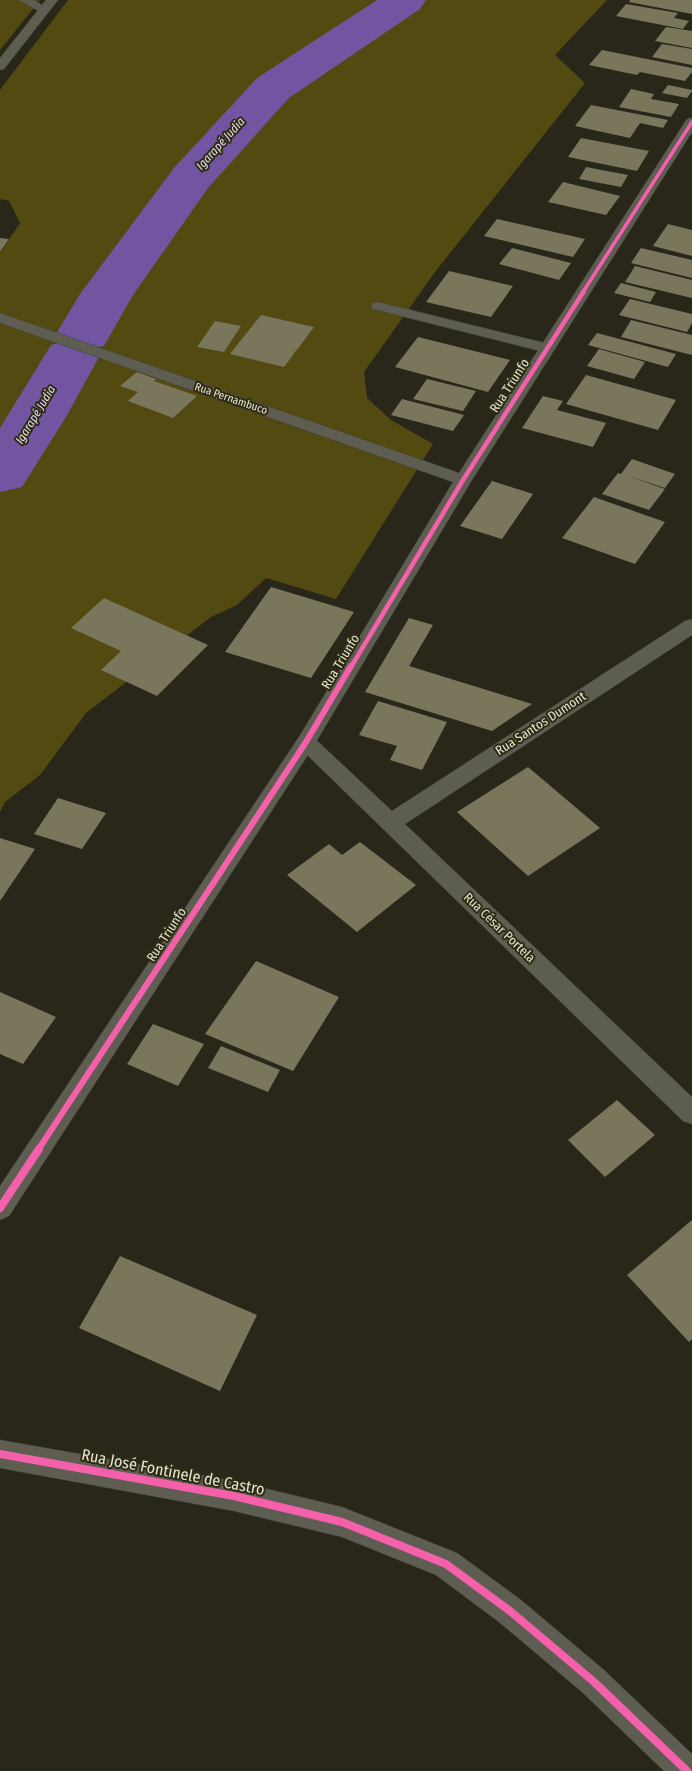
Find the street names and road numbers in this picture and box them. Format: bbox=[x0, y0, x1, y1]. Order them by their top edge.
street label: Rua Triunfo bbox=[487, 356, 533, 416]
street label: Rua Pernambuco bbox=[193, 380, 269, 418]
street label: Rua Triunfo bbox=[319, 632, 363, 692]
street label: Rua Santos Dumont bbox=[493, 689, 589, 759]
street label: Rua César Portela bbox=[460, 890, 538, 966]
street label: Rua Triunfo bbox=[144, 905, 190, 965]
street label: Rua José Fontinele de Castro bbox=[80, 1446, 266, 1500]

